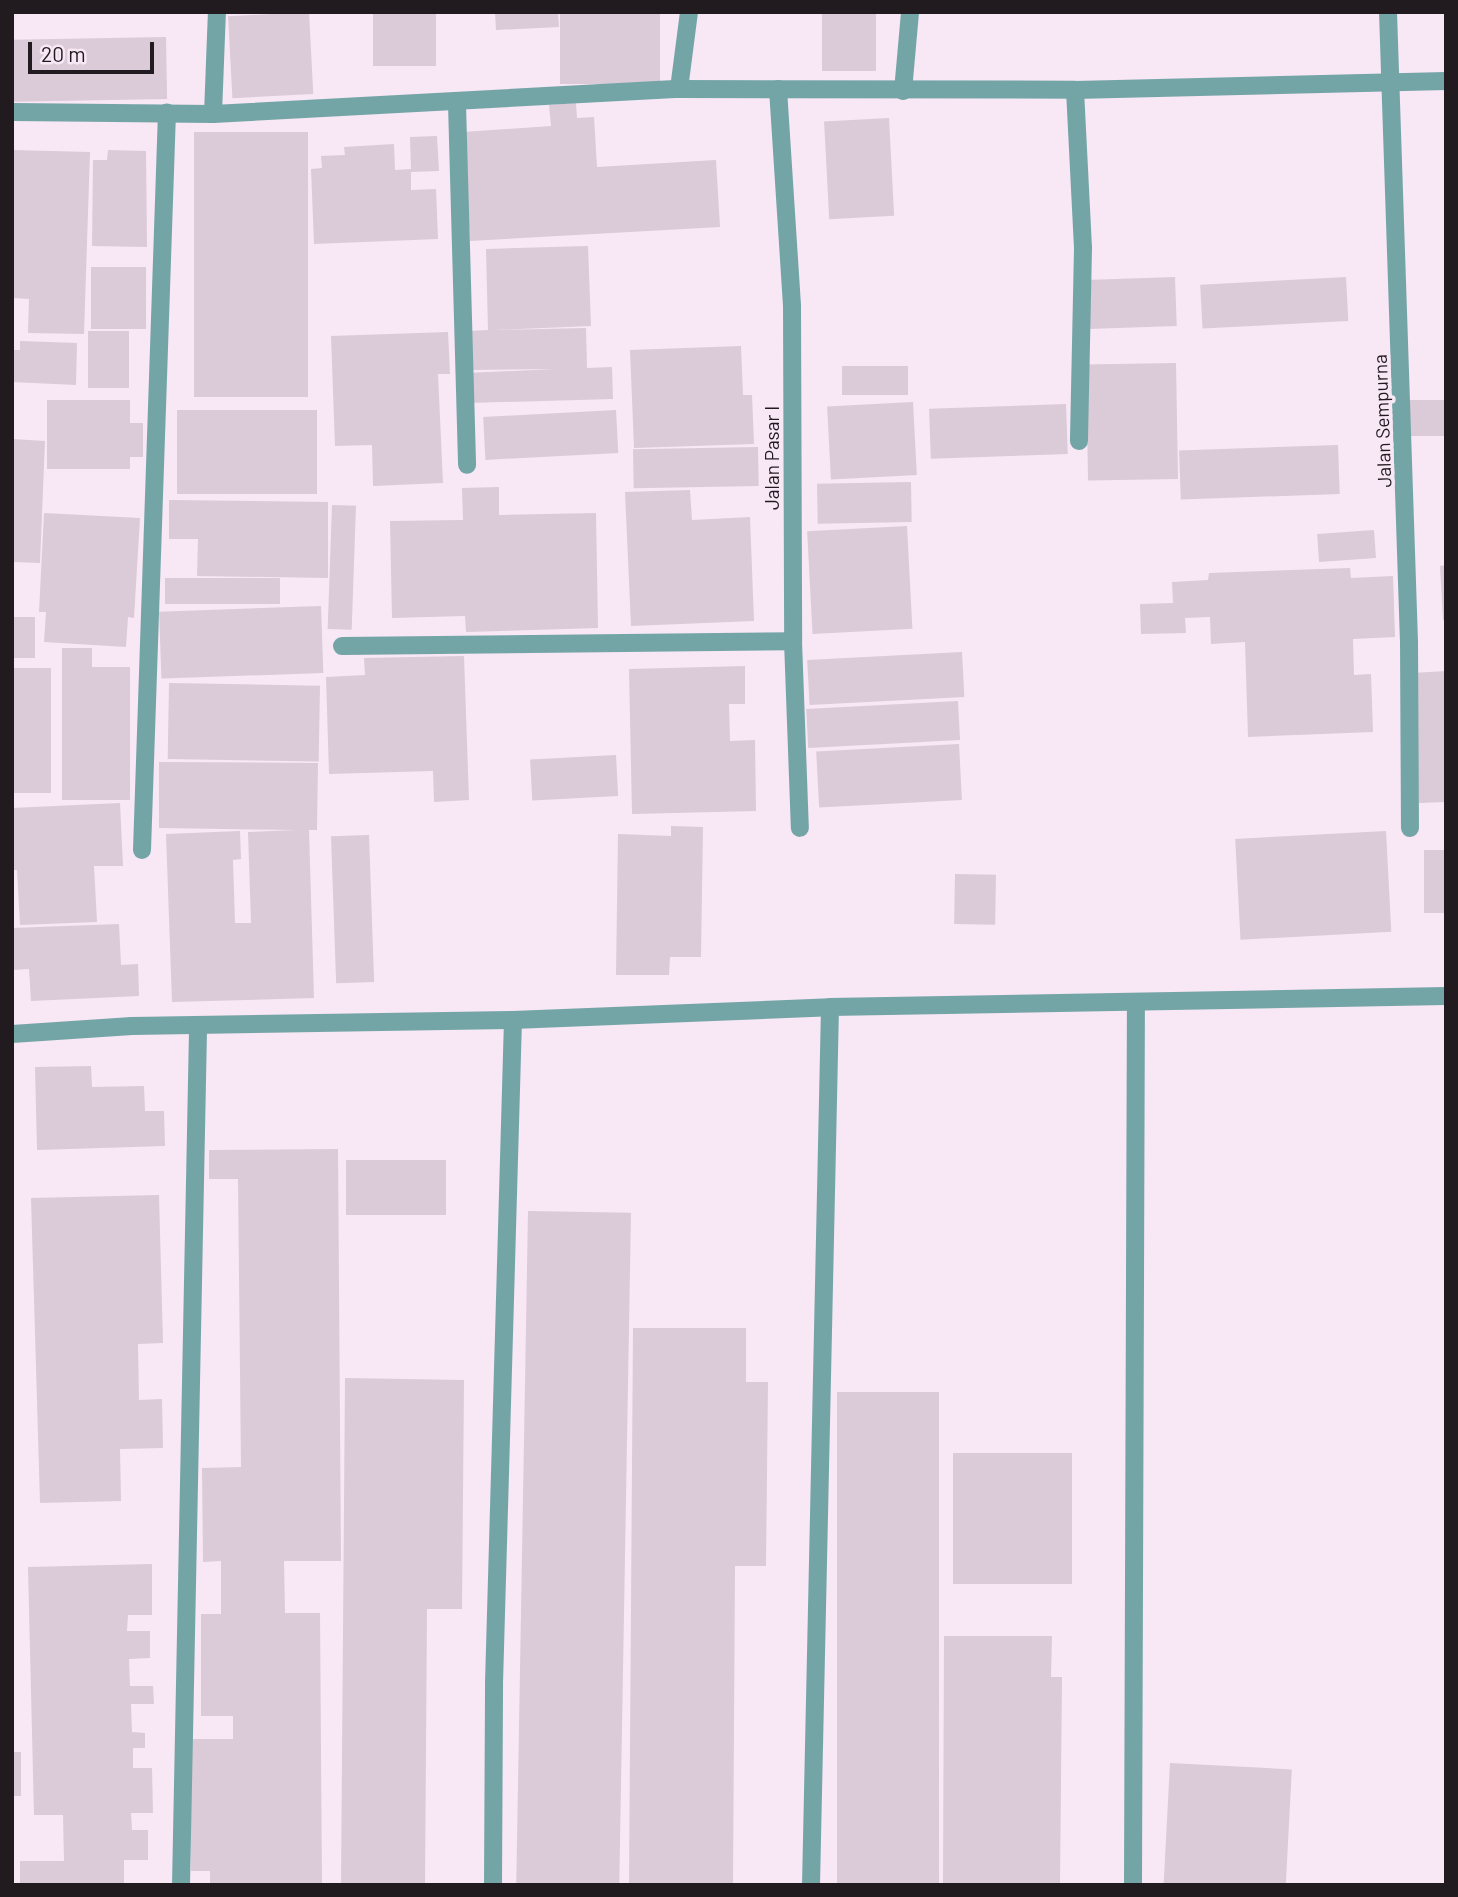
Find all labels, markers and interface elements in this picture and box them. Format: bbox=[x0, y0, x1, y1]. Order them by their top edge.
scale bar bbox=[32, 28, 158, 72]
text: 20 m bbox=[41, 41, 86, 66]
street label: Jalan Sempurna bbox=[1368, 354, 1396, 488]
street label: Jalan Pasar I bbox=[761, 406, 783, 510]

